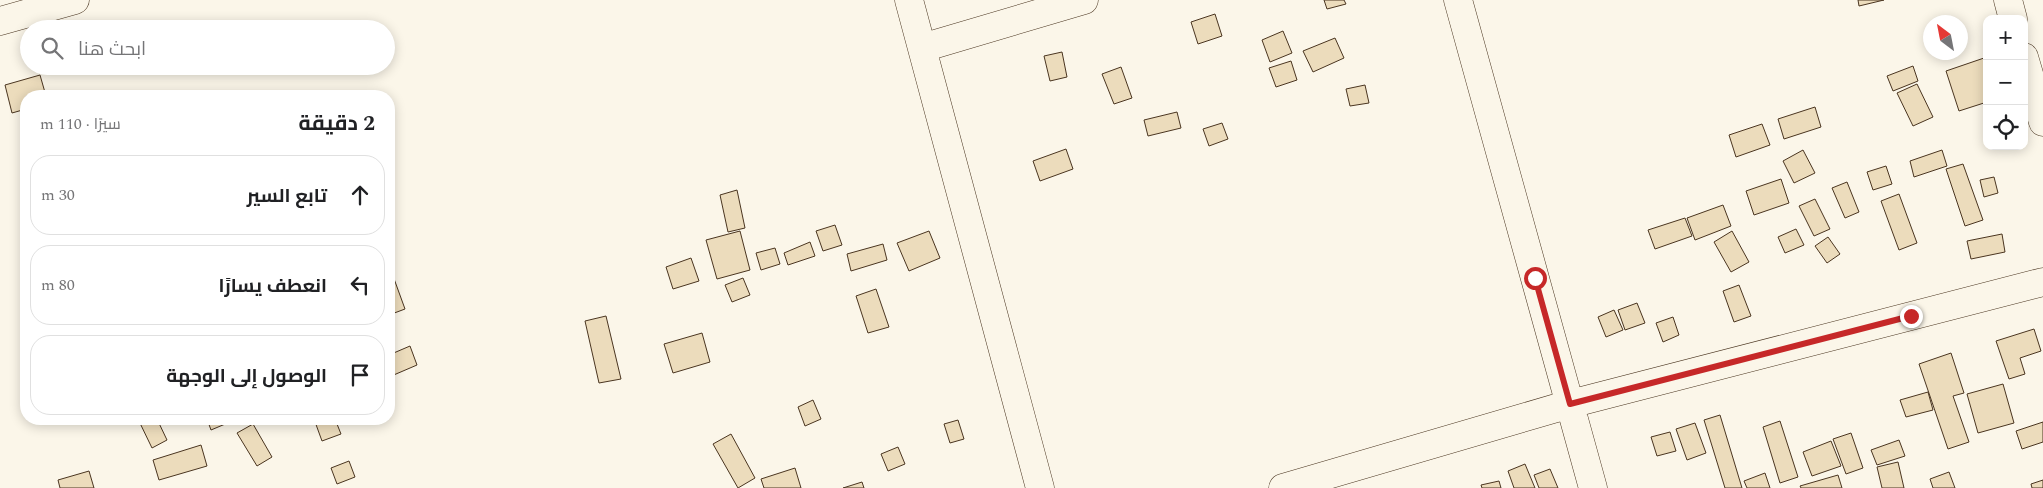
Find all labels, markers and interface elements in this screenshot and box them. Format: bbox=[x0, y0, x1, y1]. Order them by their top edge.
north arrow bbox=[1923, 15, 1968, 60]
map controls bbox=[1983, 15, 2028, 150]
button: + bbox=[1983, 15, 2028, 60]
search box bbox=[20, 20, 395, 75]
icon: search bbox=[38, 34, 66, 62]
text: ابحث هنا bbox=[78, 35, 146, 64]
button: − bbox=[1983, 60, 2028, 105]
button: locate bbox=[1983, 105, 2028, 150]
text: 2 دقيقة bbox=[299, 108, 375, 140]
text: سيرًا · 110 m bbox=[40, 112, 121, 136]
icon: ahead bbox=[346, 181, 374, 209]
text: تابع السير bbox=[247, 182, 327, 211]
text: 30 m bbox=[41, 183, 75, 207]
route start bbox=[1524, 267, 1547, 290]
icon: left bbox=[346, 271, 374, 299]
text: انعطف يسارًا bbox=[219, 272, 327, 301]
text: 80 m bbox=[41, 273, 75, 297]
route end bbox=[1900, 305, 1923, 328]
icon: arrive bbox=[346, 361, 374, 389]
text: الوصول إلى الوجهة bbox=[166, 362, 327, 391]

